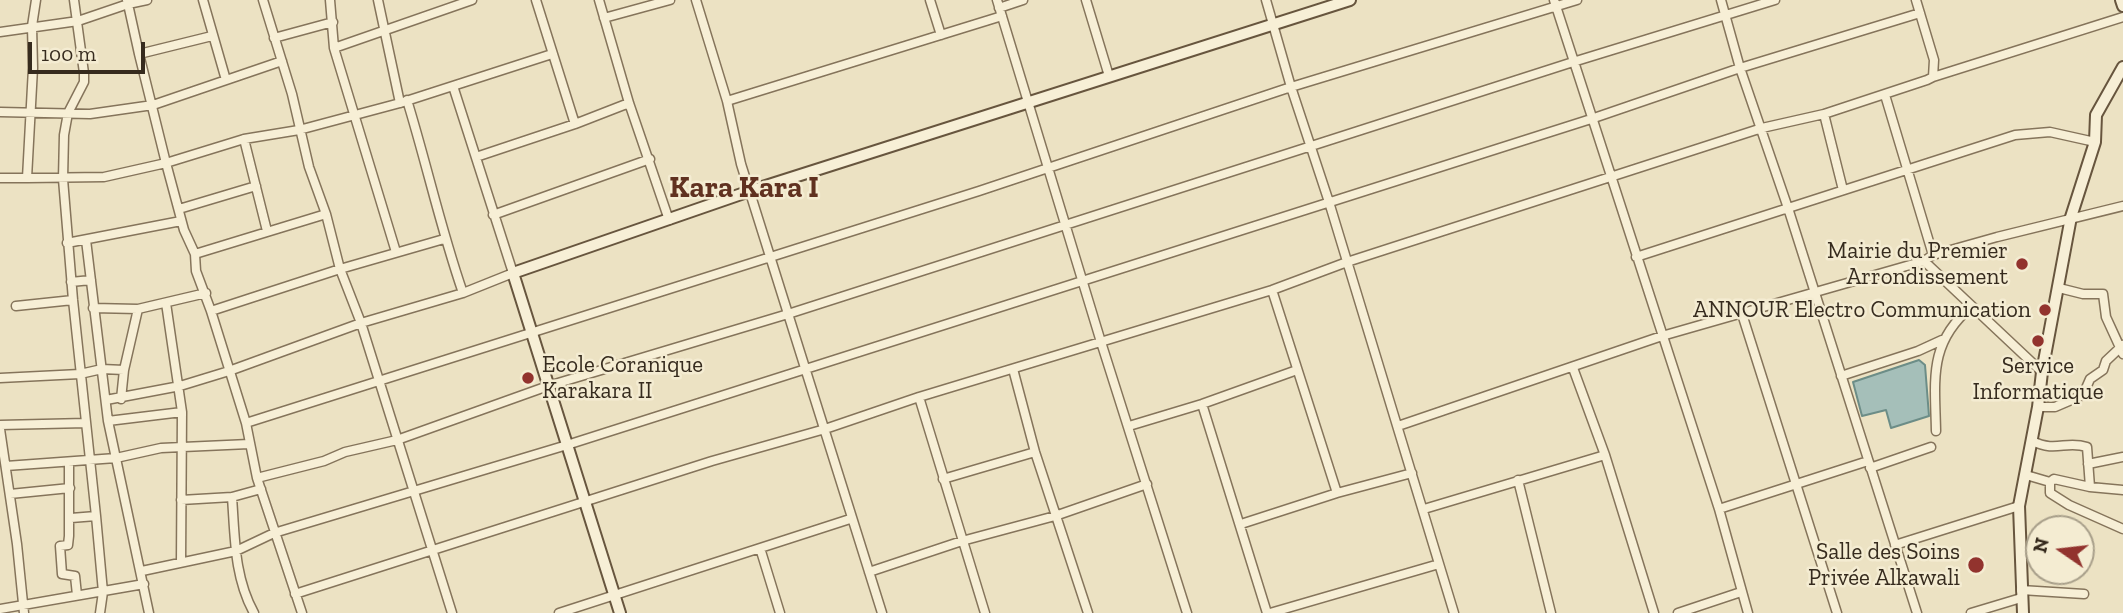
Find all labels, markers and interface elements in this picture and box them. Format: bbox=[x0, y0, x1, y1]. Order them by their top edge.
scale bar bbox=[32, 28, 149, 72]
text: 100 m bbox=[41, 41, 96, 66]
district label: Kara Kara I bbox=[669, 170, 819, 206]
place label: Mairie du Premier Arrondissement bbox=[1827, 237, 2008, 291]
marker: Mairie du Premier Arrondissement bbox=[2014, 256, 2030, 272]
place label: ANNOUR Electro Communication bbox=[1693, 296, 2031, 324]
marker: ANNOUR Electro Communication bbox=[2037, 302, 2053, 318]
marker: Service Informatique bbox=[2030, 333, 2046, 349]
place label: Ecole Coranique Karakara II bbox=[542, 351, 703, 405]
place label: Service Informatique bbox=[1972, 352, 2104, 406]
marker: Ecole Coranique Karakara II bbox=[520, 370, 536, 386]
north arrow bbox=[2025, 515, 2095, 585]
text: N bbox=[2028, 535, 2054, 555]
place label: Salle des Soins Privée Alkawali bbox=[1808, 538, 1960, 592]
marker: Salle des Soins Privée Alkawali bbox=[1966, 555, 1986, 575]

